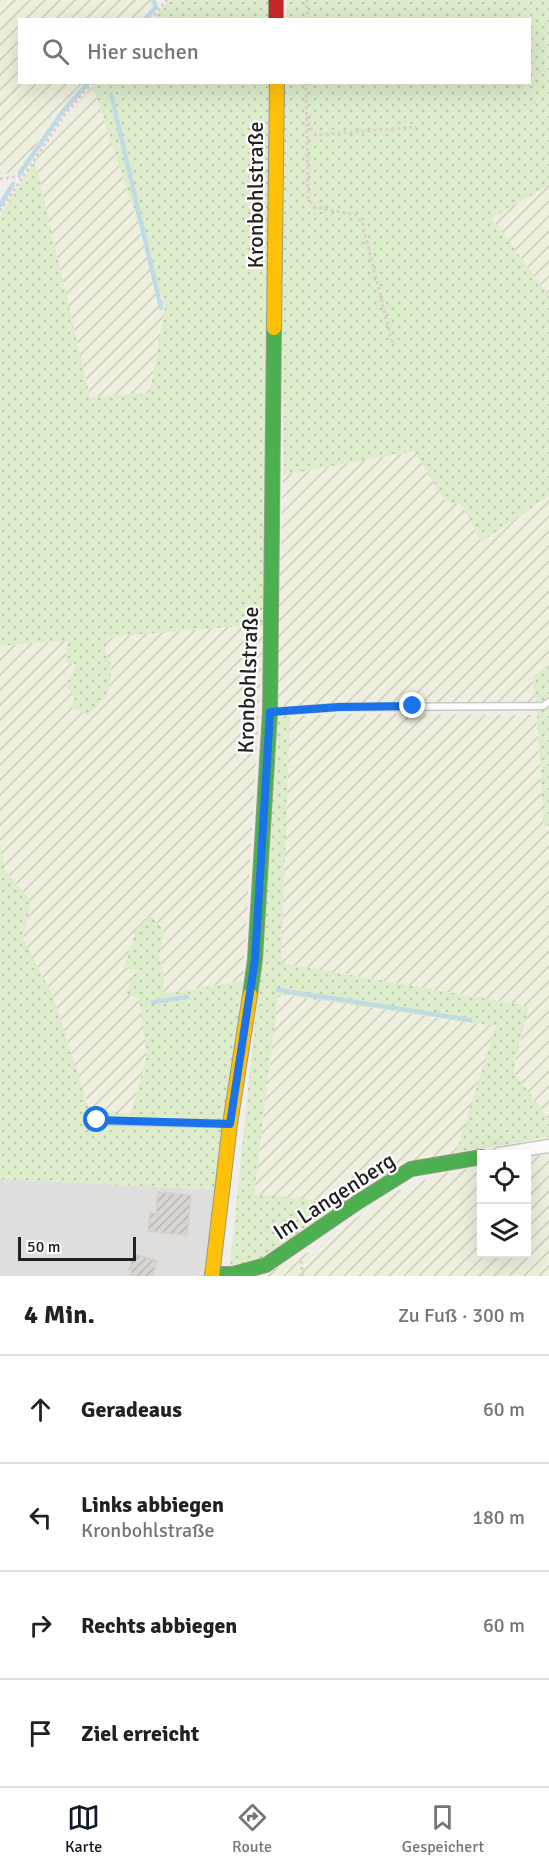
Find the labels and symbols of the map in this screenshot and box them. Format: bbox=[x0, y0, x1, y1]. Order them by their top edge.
street label: Kronbohlstraße bbox=[242, 122, 269, 268]
street label: Kronbohlstraße bbox=[232, 606, 264, 754]
route end bbox=[399, 692, 425, 718]
route start bbox=[83, 1106, 109, 1132]
street label: Im Langenberg bbox=[268, 1147, 400, 1245]
scale bar bbox=[18, 1234, 136, 1262]

